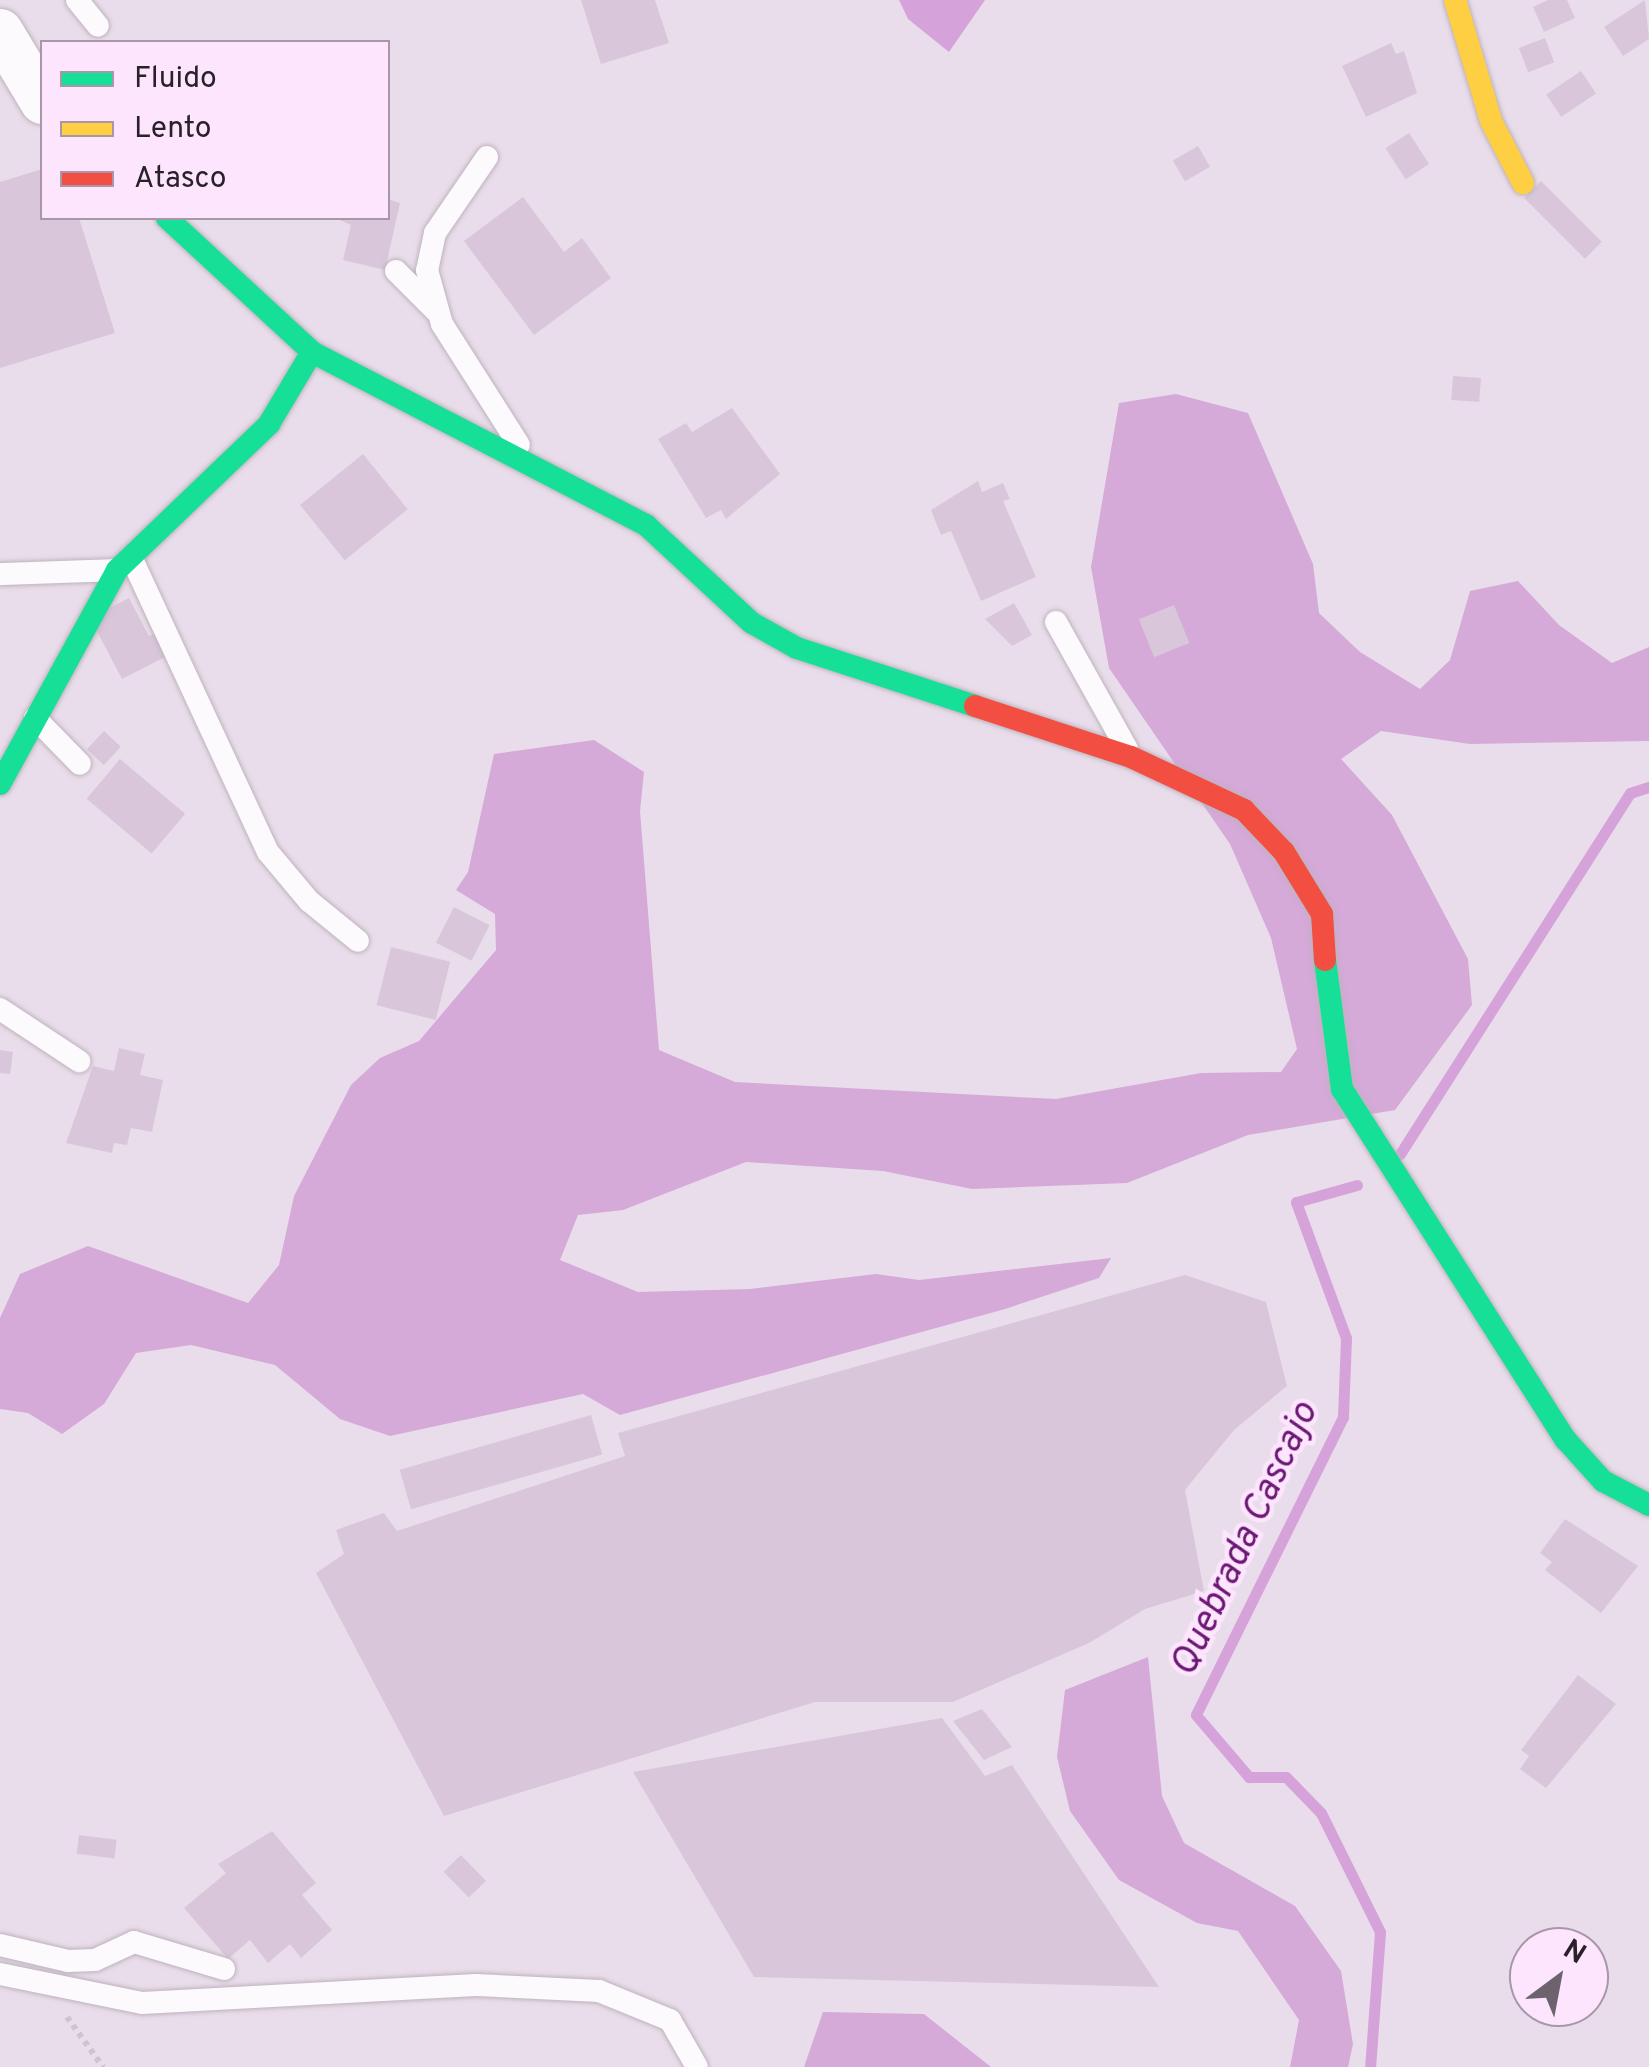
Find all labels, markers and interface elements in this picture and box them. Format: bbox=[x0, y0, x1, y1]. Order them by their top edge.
legend bbox=[40, 40, 390, 220]
text: Fluido bbox=[134, 61, 217, 98]
text: Lento bbox=[134, 111, 211, 148]
text: Atasco bbox=[134, 161, 227, 198]
water label: Quebrada Cascajo bbox=[1163, 1396, 1329, 1684]
north arrow bbox=[1509, 1927, 1609, 2027]
text: N bbox=[1556, 1933, 1592, 1974]

